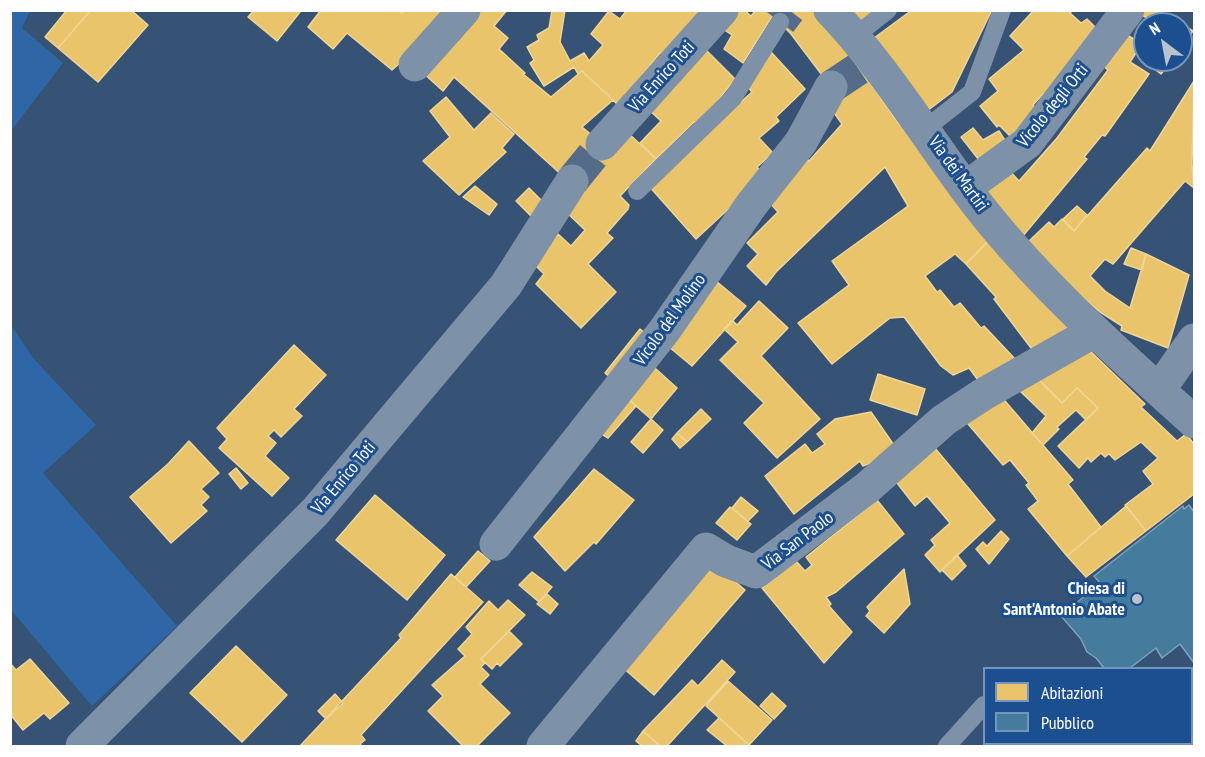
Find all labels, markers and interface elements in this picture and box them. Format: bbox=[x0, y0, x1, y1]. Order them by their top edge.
north arrow bbox=[1133, 12, 1193, 72]
text: N bbox=[1146, 18, 1163, 39]
street label: Via Enrico Toti bbox=[624, 37, 700, 117]
street label: Vicolo degli Orti bbox=[1013, 60, 1093, 152]
street label: Via dei Martiri bbox=[923, 132, 993, 216]
street label: Vicolo del Molino bbox=[629, 270, 711, 370]
street label: Via Enrico Toti bbox=[307, 437, 381, 519]
street label: Via San Paolo bbox=[758, 507, 838, 575]
place label: Chiesa di Sant'Antonio Abate bbox=[1003, 578, 1125, 620]
marker: Chiesa di Sant'Antonio Abate bbox=[1130, 592, 1144, 606]
legend bbox=[983, 667, 1193, 745]
text: Abitazioni bbox=[1041, 681, 1103, 704]
text: Pubblico bbox=[1041, 711, 1094, 734]

